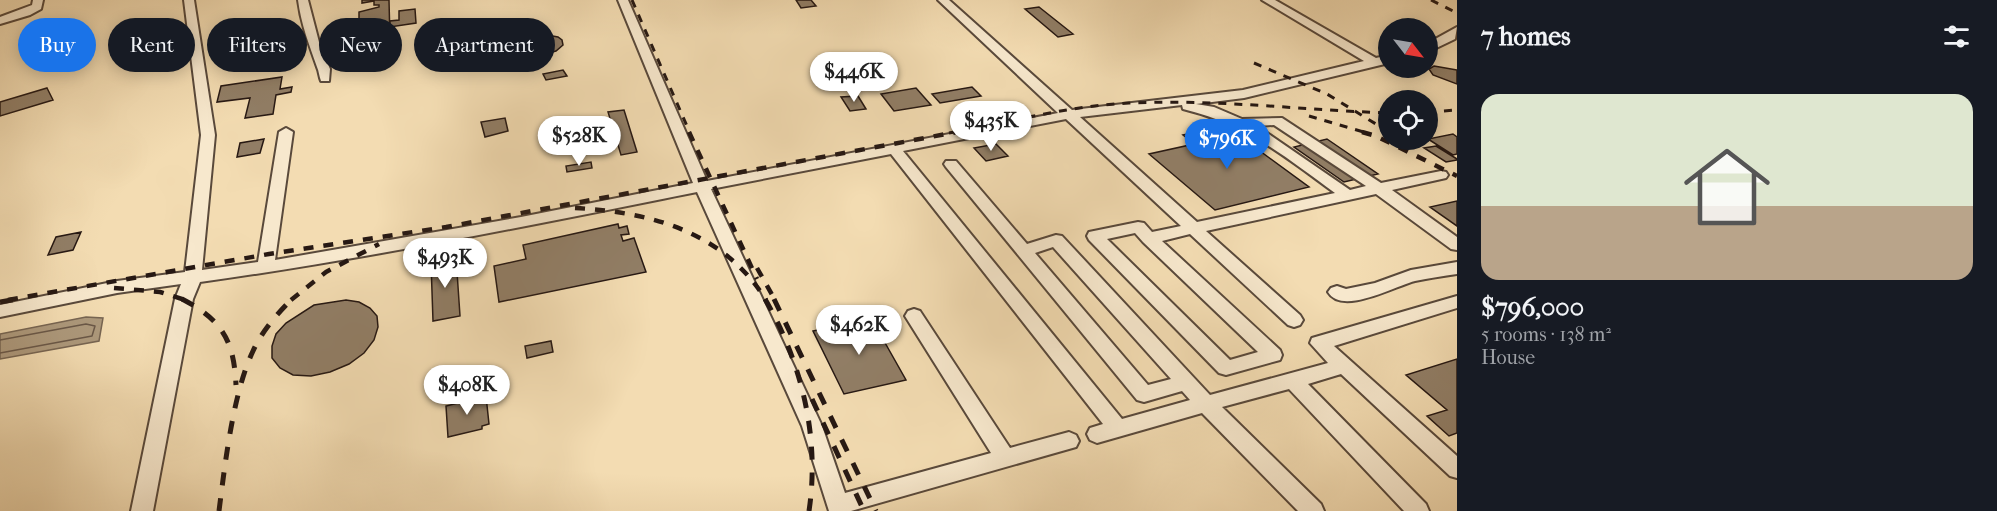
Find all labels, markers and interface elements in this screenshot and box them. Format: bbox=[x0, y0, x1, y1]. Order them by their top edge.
chip: Buy bbox=[18, 18, 96, 72]
chip: Rent bbox=[108, 18, 195, 72]
chip: Filters bbox=[207, 18, 307, 72]
chip: New bbox=[319, 18, 402, 72]
chip: Apartment bbox=[414, 18, 555, 72]
north arrow bbox=[1378, 18, 1438, 78]
map controls bbox=[1378, 18, 1438, 150]
icon: filters bbox=[1940, 20, 1973, 53]
text: 7 homes bbox=[1481, 21, 1571, 52]
pin: $446K bbox=[812, 52, 896, 103]
text: $446K bbox=[824, 60, 884, 83]
button: locate bbox=[1378, 90, 1438, 150]
pin: $435K bbox=[949, 101, 1033, 152]
text: $435K bbox=[964, 109, 1018, 132]
pin: $528K bbox=[537, 116, 621, 167]
pin: $796K bbox=[1185, 119, 1269, 170]
text: $528K bbox=[552, 124, 606, 147]
text: $796K bbox=[1199, 127, 1255, 150]
icon: home bbox=[1673, 133, 1781, 241]
pin: $493K bbox=[403, 238, 487, 289]
text: $493K bbox=[417, 246, 473, 269]
text: $796,000 bbox=[1481, 292, 1584, 323]
pin: $462K bbox=[817, 305, 901, 356]
text: $462K bbox=[830, 313, 888, 336]
text: 5 rooms · 138 m² bbox=[1481, 323, 1611, 346]
text: House bbox=[1481, 346, 1535, 369]
pin: $408K bbox=[425, 365, 509, 416]
text: $408K bbox=[438, 373, 496, 396]

